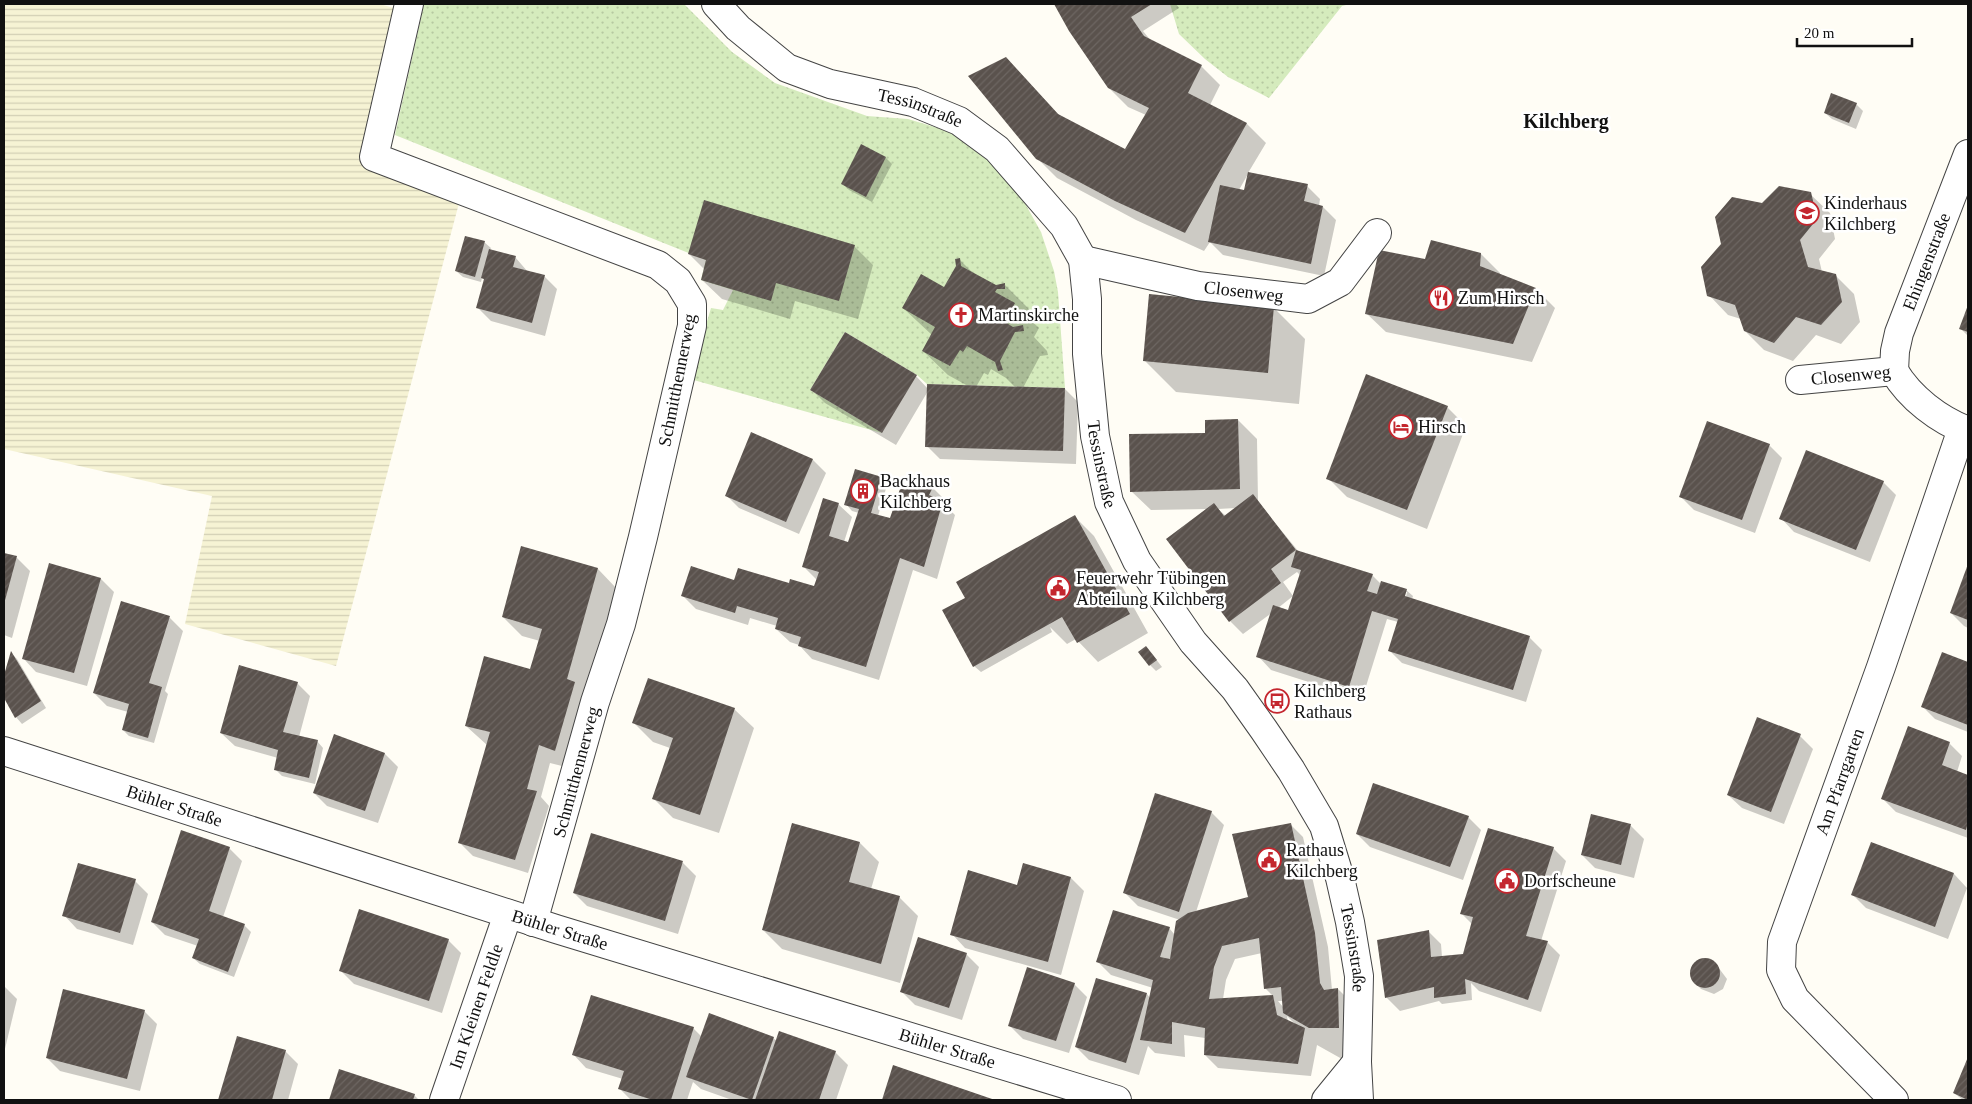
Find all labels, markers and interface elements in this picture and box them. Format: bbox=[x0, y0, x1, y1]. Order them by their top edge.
scale bar bbox=[1797, 15, 1912, 47]
text: 20 m bbox=[1804, 25, 1835, 41]
street label: Tessinstraße bbox=[876, 85, 966, 131]
district label: Kilchberg bbox=[1523, 110, 1609, 133]
place label: Kinderhaus Kilchberg bbox=[1824, 193, 1907, 234]
school or university icon: Kinderhaus Kilchberg bbox=[1794, 200, 1820, 226]
street label: Ehingenstraße bbox=[1899, 210, 1954, 313]
street label: Closenweg bbox=[1203, 277, 1285, 306]
restaurant icon: Zum Hirsch bbox=[1428, 285, 1454, 311]
place label: Zum Hirsch bbox=[1458, 288, 1544, 308]
church icon: Martinskirche bbox=[948, 302, 974, 328]
place label: Martinskirche bbox=[978, 305, 1079, 325]
street label: Schmitthennerweg bbox=[654, 312, 700, 448]
street label: Closenweg bbox=[1810, 361, 1892, 389]
hotel icon: Hirsch bbox=[1388, 414, 1414, 440]
place label: Hirsch bbox=[1418, 417, 1466, 437]
street label: Tessinstraße bbox=[1084, 419, 1120, 511]
place label: Backhaus Kilchberg bbox=[880, 471, 952, 512]
building icon: Backhaus Kilchberg bbox=[850, 478, 876, 504]
place label: Feuerwehr Tübingen Abteilung Kilchberg bbox=[1076, 568, 1226, 609]
public building icon: Feuerwehr Tübingen Abteilung Kilchberg bbox=[1045, 575, 1071, 601]
place label: Kilchberg Rathaus bbox=[1294, 681, 1366, 722]
bus stop icon: Kilchberg Rathaus bbox=[1264, 688, 1290, 714]
street label: Schmitthennerweg bbox=[549, 704, 603, 840]
street label: Am Pfarrgarten bbox=[1811, 726, 1868, 838]
street label: Bühler Straße bbox=[124, 781, 225, 831]
place label: Rathaus Kilchberg bbox=[1286, 840, 1358, 881]
public building icon: Rathaus Kilchberg bbox=[1256, 847, 1282, 873]
public building icon: Dorfscheune bbox=[1494, 868, 1520, 894]
place label: Dorfscheune bbox=[1524, 871, 1616, 891]
street label: Tessinstraße bbox=[1336, 902, 1369, 992]
street label: Bühler Straße bbox=[509, 905, 610, 954]
street label: Im Kleinen Feldle bbox=[445, 941, 507, 1072]
street label: Bühler Straße bbox=[897, 1024, 998, 1072]

